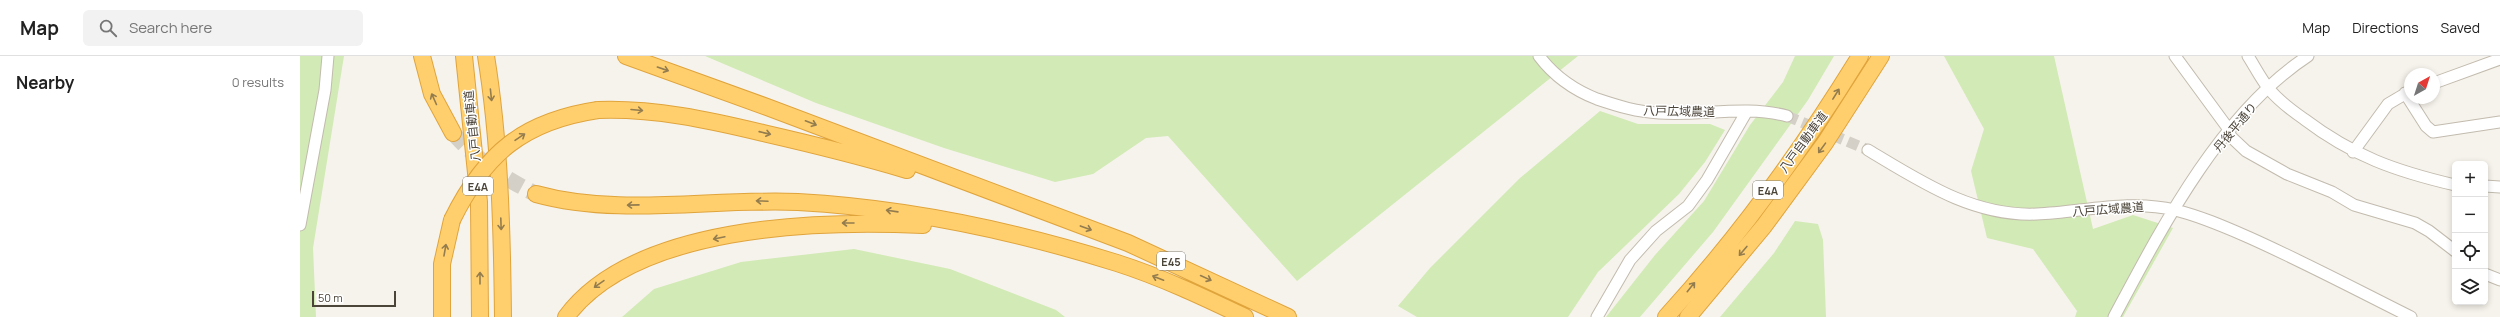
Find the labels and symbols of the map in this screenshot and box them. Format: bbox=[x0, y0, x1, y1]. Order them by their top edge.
one-way arrow bbox=[656, 66, 669, 73]
north arrow bbox=[2404, 68, 2440, 104]
one-way arrow bbox=[487, 88, 495, 101]
one-way arrow bbox=[1833, 88, 1841, 100]
street label: 八戸自動車道 bbox=[460, 89, 484, 163]
one-way arrow bbox=[430, 93, 437, 105]
street label: 丹後平通り bbox=[2209, 99, 2261, 155]
street label: 八戸広域農道 bbox=[1643, 102, 1715, 120]
one-way arrow bbox=[630, 106, 643, 113]
street label: 八戸自動車道 bbox=[1775, 108, 1831, 176]
one-way arrow bbox=[805, 120, 817, 128]
one-way arrow bbox=[758, 130, 771, 137]
one-way arrow bbox=[514, 133, 525, 141]
one-way arrow bbox=[1818, 142, 1826, 153]
road number: E4A bbox=[463, 177, 493, 195]
road number: E4A bbox=[1753, 181, 1783, 199]
one-way arrow bbox=[756, 197, 769, 205]
street label: 八戸広域農道 bbox=[2071, 198, 2145, 220]
one-way arrow bbox=[627, 201, 640, 209]
one-way arrow bbox=[886, 207, 899, 215]
one-way arrow bbox=[497, 217, 505, 230]
one-way arrow bbox=[842, 219, 855, 227]
one-way arrow bbox=[1080, 224, 1092, 232]
one-way arrow bbox=[713, 235, 726, 243]
one-way arrow bbox=[441, 244, 449, 257]
one-way arrow bbox=[1739, 245, 1747, 256]
road number: E45 bbox=[1157, 252, 1185, 270]
one-way arrow bbox=[476, 272, 484, 285]
one-way arrow bbox=[1153, 274, 1165, 282]
one-way arrow bbox=[1200, 275, 1212, 282]
one-way arrow bbox=[593, 280, 604, 288]
one-way arrow bbox=[1687, 282, 1695, 293]
scale bar bbox=[312, 289, 396, 308]

